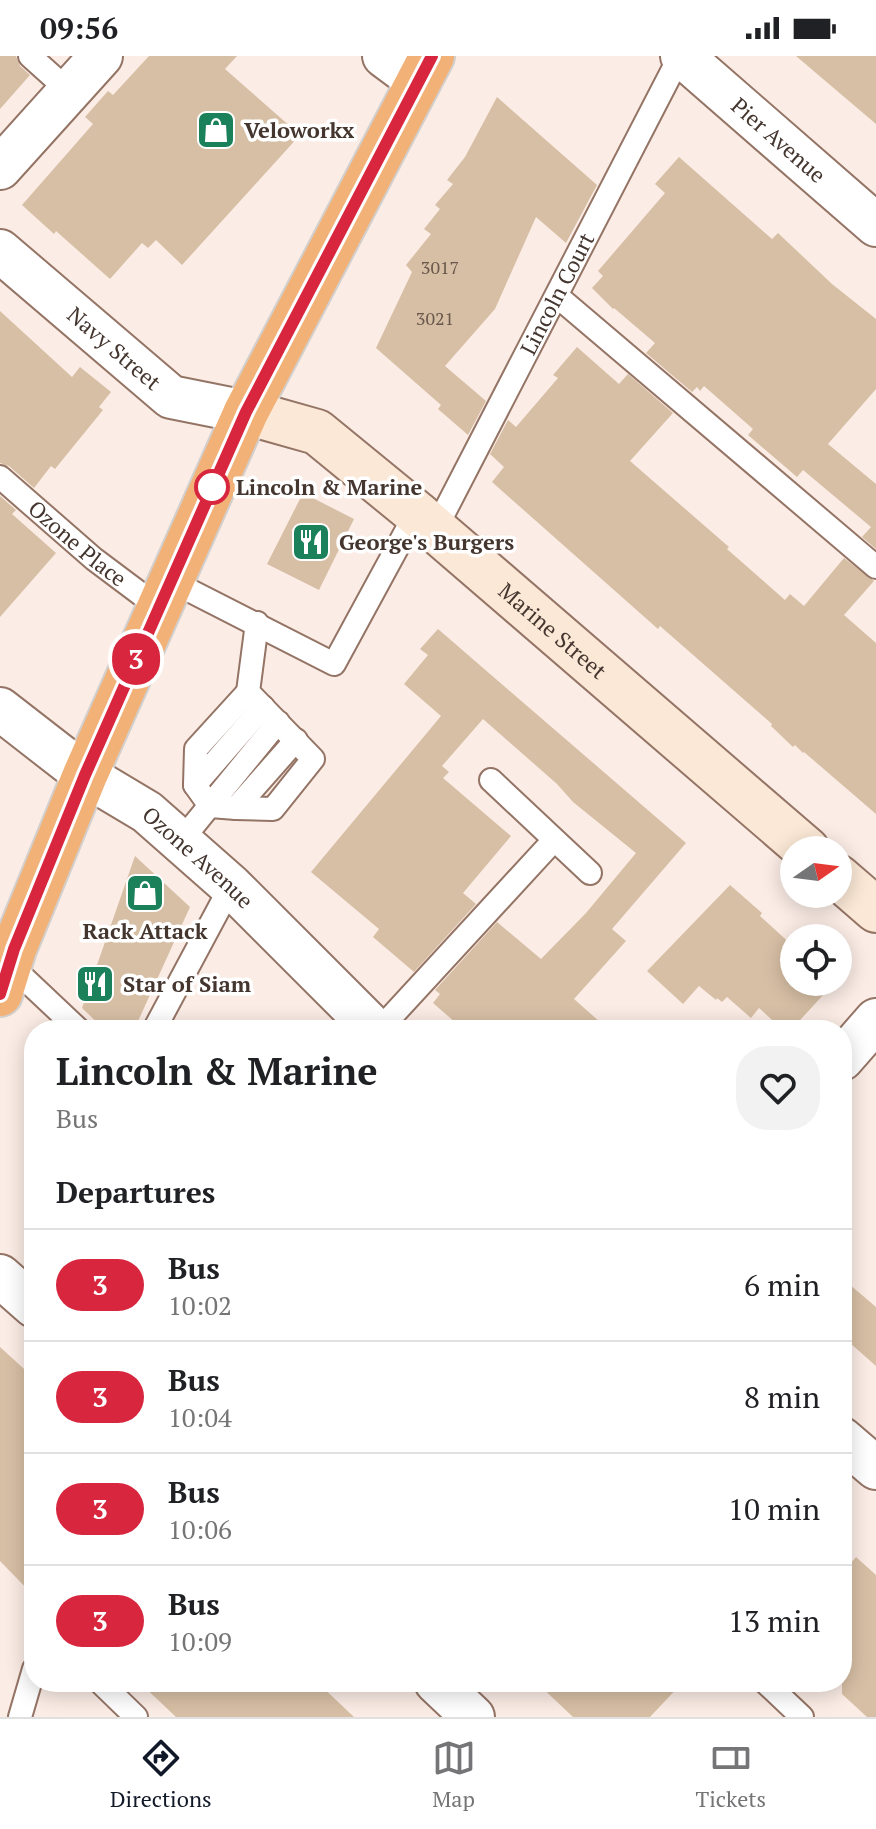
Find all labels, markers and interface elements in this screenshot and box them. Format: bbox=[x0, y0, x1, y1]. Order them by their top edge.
text: 09:56 bbox=[40, 8, 118, 48]
street label: Pier Avenue bbox=[725, 91, 832, 189]
shop icon: Veloworkx bbox=[195, 109, 237, 151]
place label: Veloworkx bbox=[244, 115, 355, 144]
street label: Lincoln Court bbox=[513, 227, 600, 360]
house number: 3017 bbox=[421, 255, 459, 279]
street label: Navy Street bbox=[62, 300, 167, 396]
house number: 3021 bbox=[416, 306, 454, 330]
marker: Lincoln & Marine bbox=[195, 470, 229, 504]
place label: Lincoln & Marine bbox=[236, 472, 422, 501]
street label: Ozone Place bbox=[22, 493, 133, 593]
restaurant icon: George's Burgers bbox=[290, 521, 332, 563]
place label: George's Burgers bbox=[339, 527, 514, 556]
street label: Marine Street bbox=[493, 576, 613, 685]
line badge: 3 bbox=[110, 633, 162, 685]
text: 3 bbox=[128, 640, 144, 677]
street label: Ozone Avenue bbox=[136, 800, 260, 914]
north arrow bbox=[780, 836, 852, 908]
map controls bbox=[780, 836, 852, 996]
shop icon: Rack Attack bbox=[124, 872, 166, 914]
place label: Rack Attack bbox=[83, 916, 208, 945]
button: locate bbox=[780, 924, 852, 996]
restaurant icon: Star of Siam bbox=[74, 963, 116, 1005]
place label: Star of Siam bbox=[123, 969, 252, 998]
text: Lincoln & Marine bbox=[56, 1046, 378, 1096]
button: heart bbox=[736, 1046, 820, 1130]
text: Bus bbox=[56, 1101, 98, 1135]
text: Departures bbox=[56, 1172, 215, 1212]
text: Bus bbox=[168, 1248, 220, 1288]
text: 6 min bbox=[744, 1265, 820, 1305]
text: 3 bbox=[92, 1266, 108, 1303]
text: 10:02 bbox=[168, 1288, 232, 1322]
text: Bus bbox=[168, 1360, 220, 1400]
text: 8 min bbox=[744, 1377, 820, 1417]
text: 3 bbox=[92, 1378, 108, 1415]
text: 10:04 bbox=[168, 1400, 232, 1434]
text: Bus bbox=[168, 1472, 220, 1512]
text: 10 min bbox=[728, 1489, 820, 1529]
text: 3 bbox=[92, 1490, 108, 1527]
text: 10:06 bbox=[168, 1512, 232, 1546]
text: Bus bbox=[168, 1584, 220, 1624]
text: 13 min bbox=[728, 1601, 820, 1641]
text: 3 bbox=[92, 1602, 108, 1639]
text: 10:09 bbox=[168, 1624, 232, 1658]
tab: Directions bbox=[110, 1736, 212, 1813]
tab: Map bbox=[432, 1736, 476, 1813]
tab: Tickets bbox=[696, 1736, 766, 1813]

